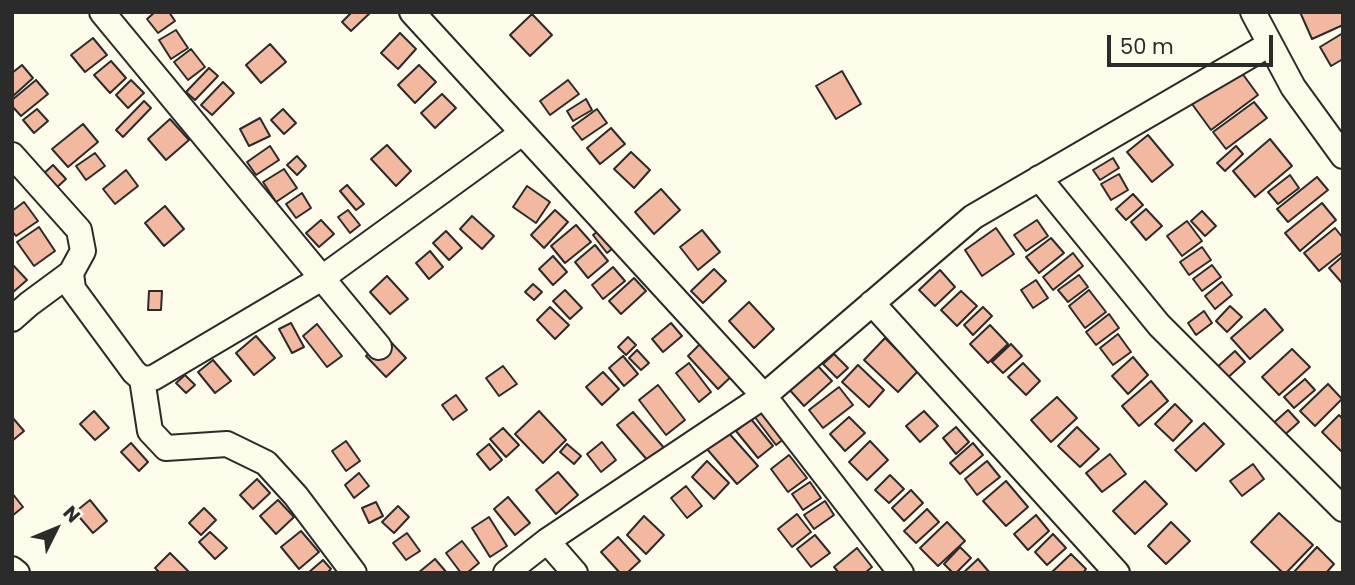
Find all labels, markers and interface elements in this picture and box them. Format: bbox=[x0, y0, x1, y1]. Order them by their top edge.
scale bar bbox=[1110, 21, 1276, 65]
text: 50 m bbox=[1120, 32, 1174, 61]
north arrow bbox=[21, 494, 91, 564]
text: N bbox=[57, 500, 86, 529]

